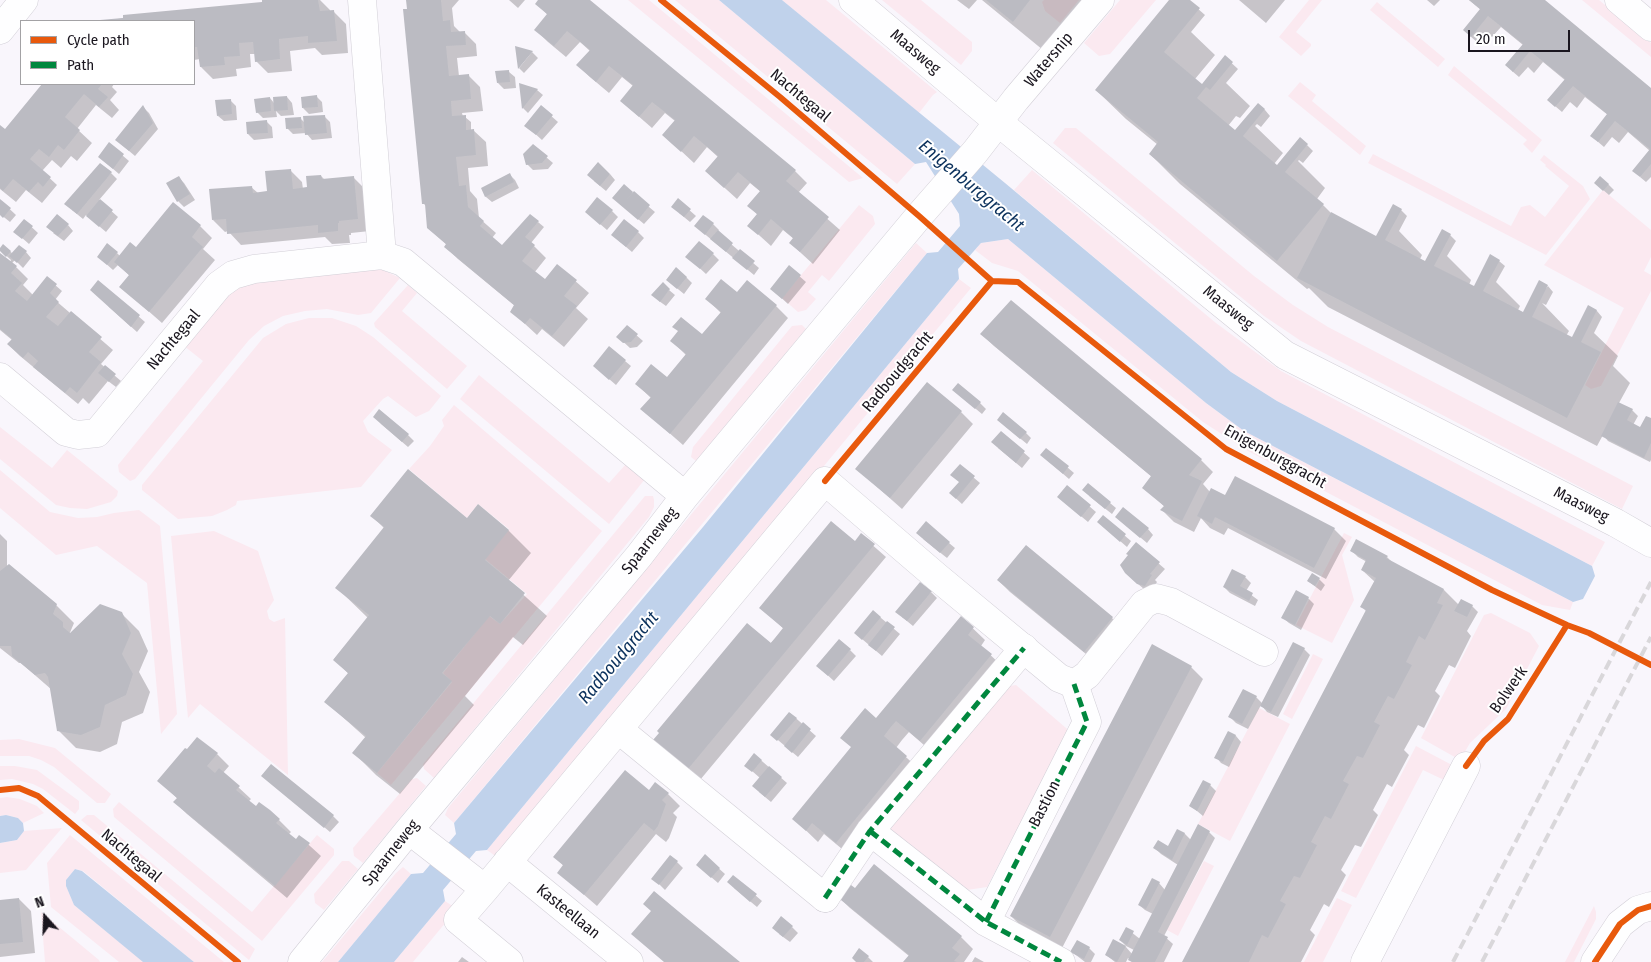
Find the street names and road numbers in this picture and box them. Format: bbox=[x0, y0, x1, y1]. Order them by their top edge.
street label: Maasweg bbox=[886, 26, 944, 78]
street label: Watersnip bbox=[1021, 29, 1077, 91]
street label: Nachtegaal bbox=[766, 65, 834, 127]
street label: Maasweg bbox=[1199, 282, 1257, 334]
street label: Nachtegaal bbox=[143, 306, 205, 374]
street label: Radboudgracht bbox=[859, 328, 937, 416]
street label: Enigenburggracht bbox=[1220, 421, 1330, 493]
street label: Maasweg bbox=[1550, 483, 1612, 527]
street label: Spaarneweg bbox=[618, 504, 682, 578]
street label: Bolwerk bbox=[1486, 663, 1532, 717]
street label: Bastion bbox=[1025, 778, 1065, 830]
street label: Spaarneweg bbox=[358, 816, 424, 890]
street label: Nachtegaal bbox=[97, 825, 165, 887]
street label: Kasteellaan bbox=[532, 881, 604, 943]

